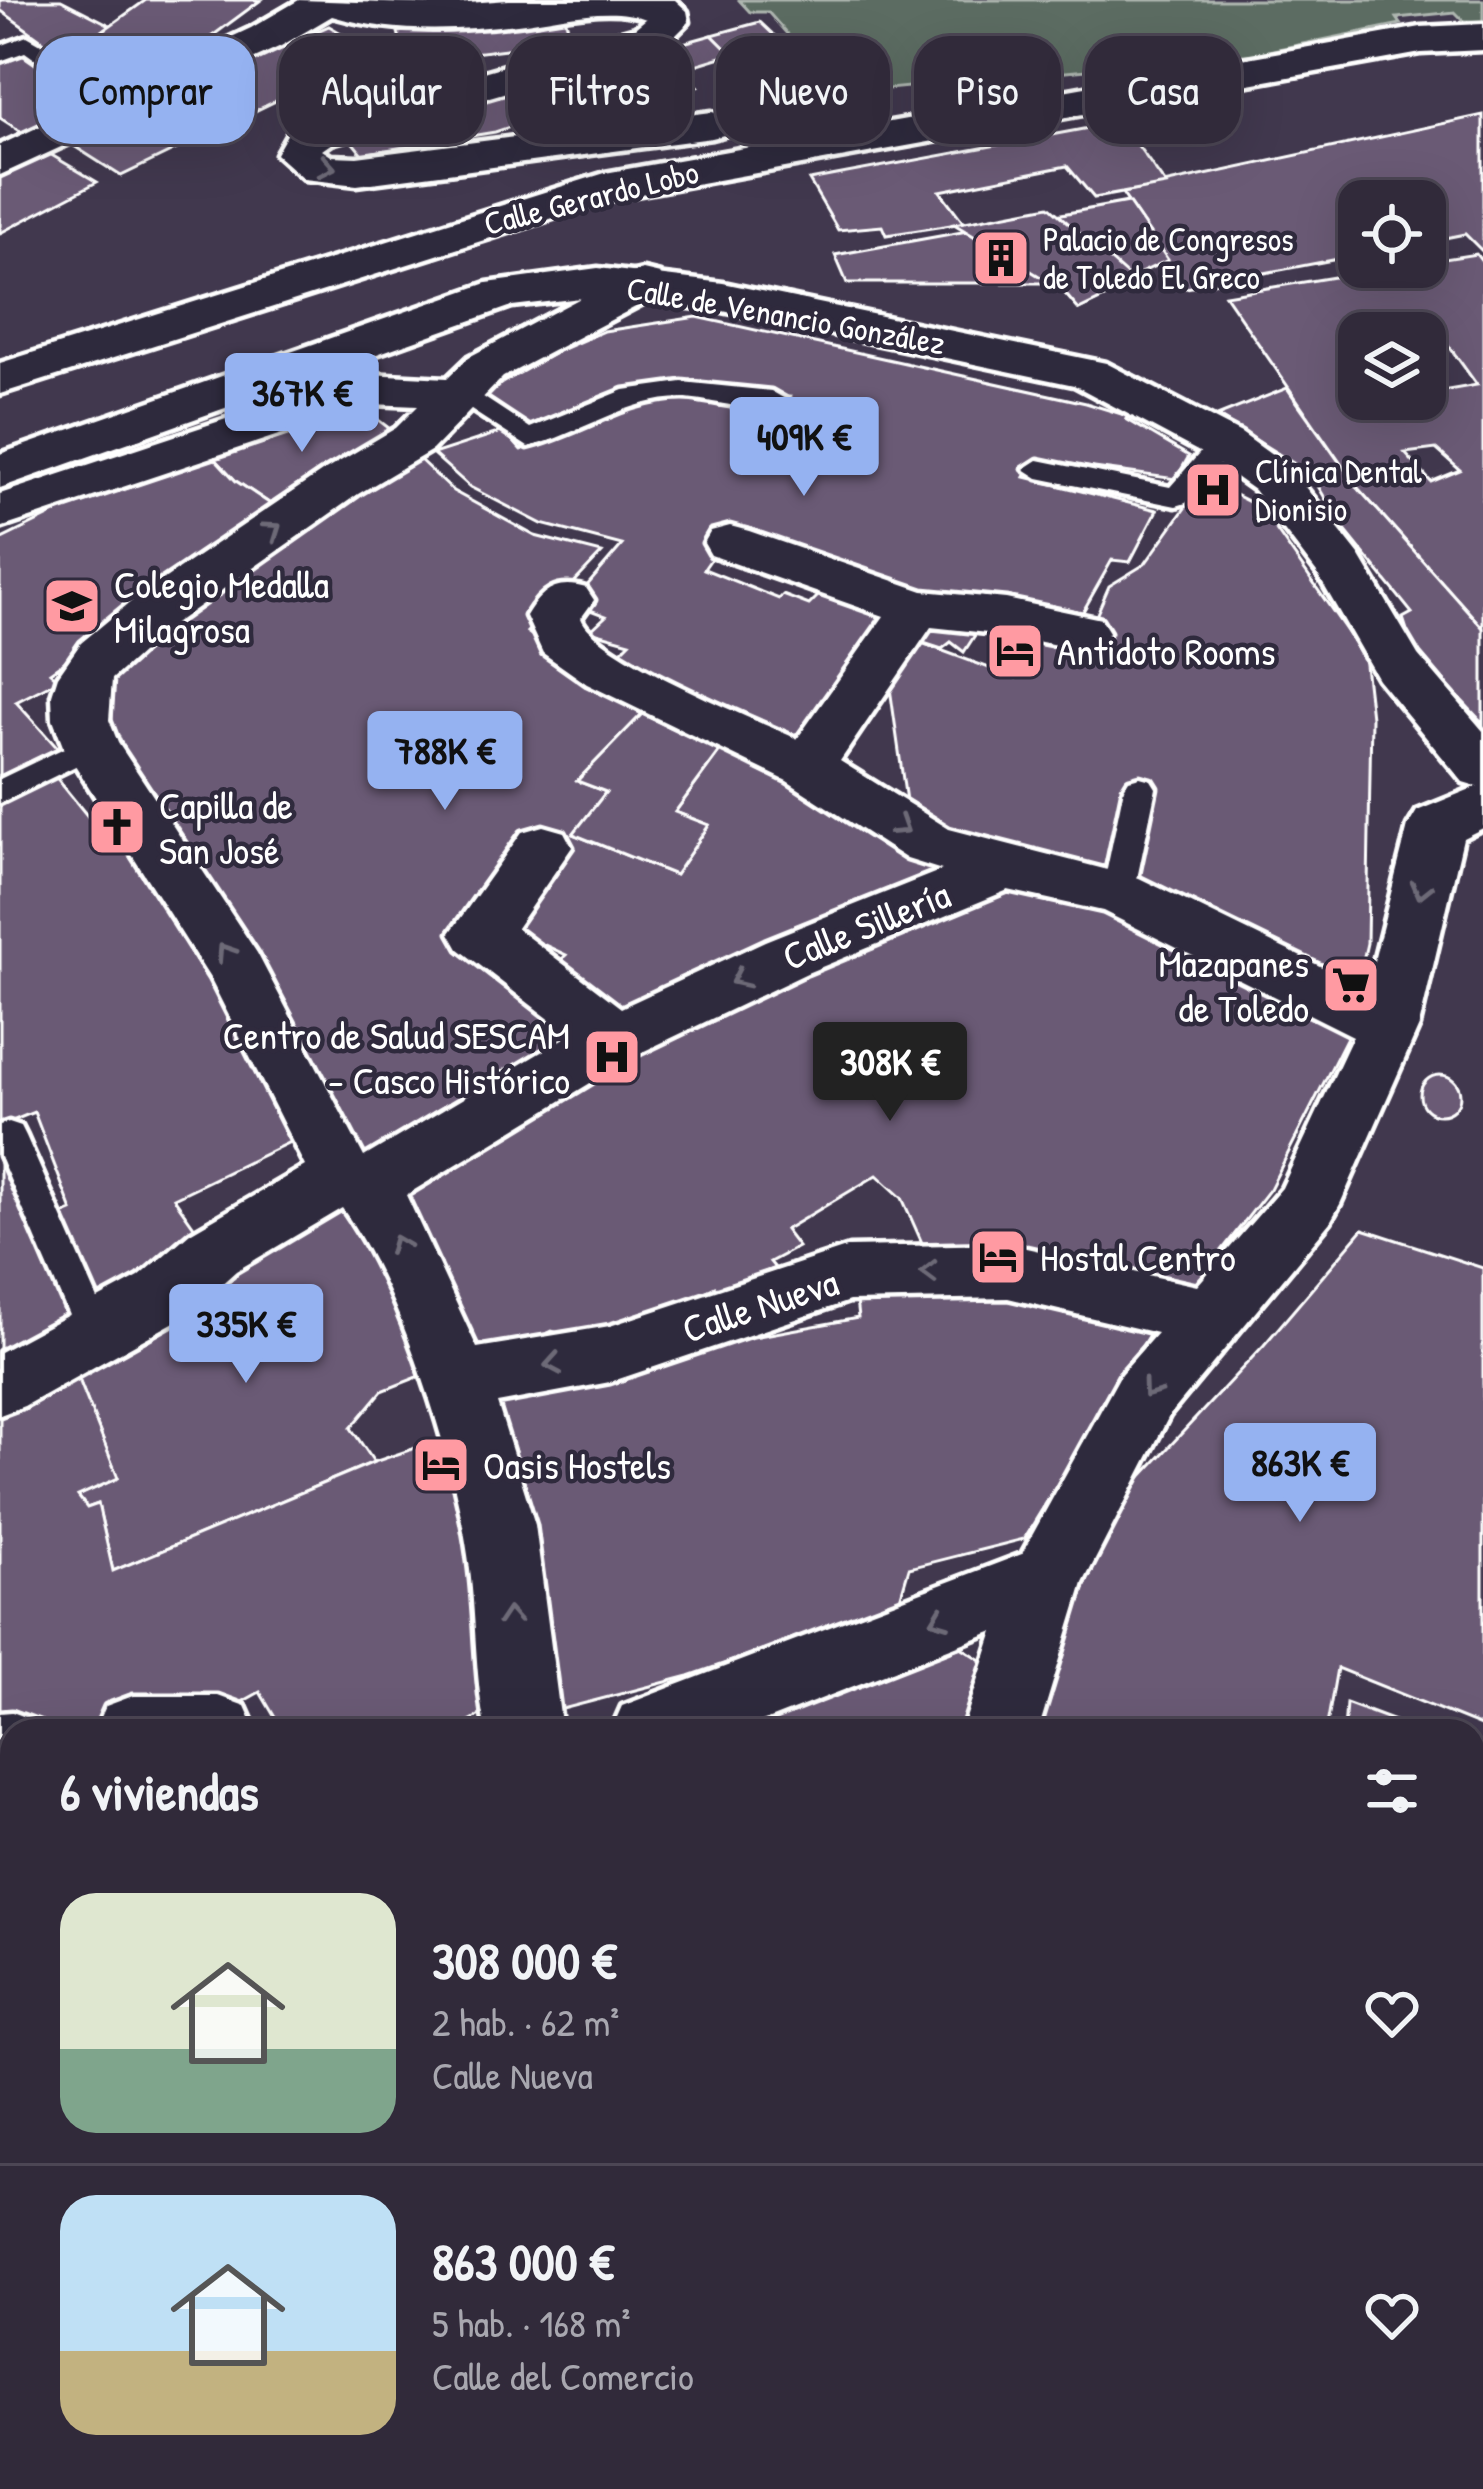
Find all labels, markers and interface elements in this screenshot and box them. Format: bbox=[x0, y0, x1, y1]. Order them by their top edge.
chip: Comprar bbox=[36, 36, 255, 144]
chip: Alquilar bbox=[279, 36, 484, 144]
chip: Filtros bbox=[508, 36, 692, 144]
chip: Nuevo bbox=[716, 36, 890, 144]
chip: Piso bbox=[914, 36, 1061, 144]
chip: Casa bbox=[1085, 36, 1241, 144]
street label: Calle Gerardo Lobo bbox=[479, 149, 703, 245]
one-way arrow bbox=[317, 153, 337, 179]
map controls bbox=[1338, 180, 1446, 420]
button: locate bbox=[1338, 180, 1446, 288]
place label: Palacio de Congresos de Toledo El Greco bbox=[1043, 217, 1294, 299]
building icon: Palacio de Congresos de Toledo El Greco bbox=[970, 227, 1032, 289]
street label: Calle de Venancio González bbox=[624, 265, 948, 365]
button: layers bbox=[1338, 312, 1446, 420]
pin: 367K € bbox=[204, 353, 400, 455]
text: 367K € bbox=[252, 365, 352, 418]
pin: 409K € bbox=[706, 397, 902, 499]
text: 409K € bbox=[757, 409, 851, 462]
place label: Clínica Dental Dionisio bbox=[1255, 449, 1422, 531]
hospital icon: Clínica Dental Dionisio bbox=[1182, 459, 1244, 521]
one-way arrow bbox=[260, 522, 282, 544]
place label: Colegio Medalla Milagrosa bbox=[114, 557, 329, 655]
school or university icon: Colegio Medalla Milagrosa bbox=[41, 575, 103, 637]
hotel icon: Antidoto Rooms bbox=[984, 620, 1046, 682]
place label: Antidoto Rooms bbox=[1057, 624, 1276, 677]
pin: 788K € bbox=[347, 711, 543, 813]
text: 788K € bbox=[394, 723, 496, 776]
place label: Capilla de San José bbox=[159, 778, 293, 876]
church icon: Capilla de San José bbox=[86, 796, 148, 858]
one-way arrow bbox=[888, 813, 910, 835]
street label: Calle Sillería bbox=[774, 867, 957, 982]
one-way arrow bbox=[1410, 879, 1435, 899]
place label: Mazapanes de Toledo bbox=[1158, 936, 1309, 1034]
one-way arrow bbox=[217, 943, 239, 965]
supermarket icon: Mazapanes de Toledo bbox=[1320, 954, 1382, 1016]
one-way arrow bbox=[730, 965, 751, 988]
place label: Centro de Salud SESCAM - Casco Histórico bbox=[223, 1008, 570, 1106]
pin: 308K € bbox=[792, 1022, 988, 1124]
hospital icon: Centro de Salud SESCAM - Casco Histórico bbox=[581, 1026, 643, 1088]
text: 308K € bbox=[840, 1034, 940, 1087]
hotel icon: Hostal Centro bbox=[967, 1226, 1029, 1288]
place label: Hostal Centro bbox=[1040, 1230, 1236, 1283]
one-way arrow bbox=[388, 1235, 412, 1256]
street label: Calle Nueva bbox=[675, 1254, 844, 1355]
one-way arrow bbox=[919, 1259, 938, 1285]
pin: 335K € bbox=[148, 1284, 344, 1386]
text: 335K € bbox=[196, 1296, 296, 1349]
one-way arrow bbox=[544, 1350, 564, 1375]
one-way arrow bbox=[1143, 1377, 1165, 1398]
pin: 863K € bbox=[1202, 1423, 1398, 1525]
hotel icon: Oasis Hostels bbox=[410, 1434, 472, 1496]
text: 863K € bbox=[1251, 1435, 1349, 1488]
place label: Oasis Hostels bbox=[483, 1438, 671, 1491]
one-way arrow bbox=[930, 1605, 951, 1630]
one-way arrow bbox=[496, 1606, 522, 1625]
text: 6 viviendas bbox=[60, 1757, 259, 1826]
icon: filters bbox=[1359, 1758, 1425, 1824]
text: 308 000 € bbox=[432, 1926, 616, 1995]
icon: home bbox=[156, 1941, 300, 2085]
icon: heart bbox=[1359, 1980, 1425, 2046]
text: 2 hab. · 62 m² bbox=[432, 1995, 619, 2048]
text: Calle Nueva bbox=[432, 2048, 593, 2101]
text: 863 000 € bbox=[432, 2227, 614, 2296]
icon: home bbox=[156, 2243, 300, 2387]
icon: heart bbox=[1359, 2282, 1425, 2348]
text: 5 hab. · 168 m² bbox=[432, 2296, 630, 2349]
text: Calle del Comercio bbox=[432, 2349, 694, 2402]

